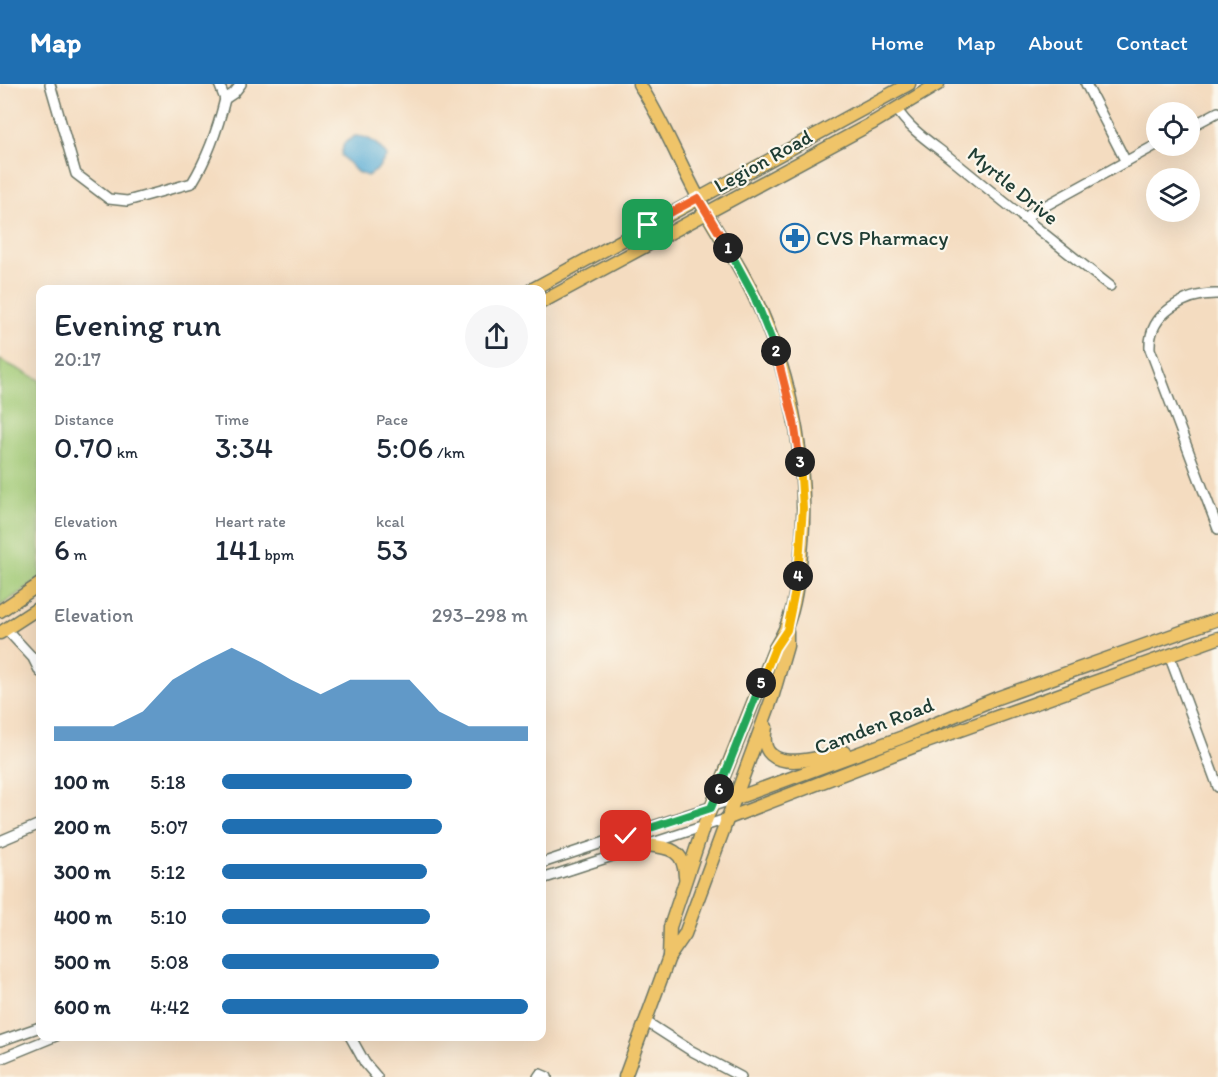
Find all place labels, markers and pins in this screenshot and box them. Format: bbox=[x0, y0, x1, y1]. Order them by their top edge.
pin bbox=[622, 199, 673, 250]
pharmacy icon: CVS Pharmacy bbox=[779, 222, 811, 254]
place label: CVS Pharmacy bbox=[816, 225, 948, 250]
pin: 1 bbox=[713, 233, 743, 263]
pin: 2 bbox=[761, 336, 791, 366]
pin: 3 bbox=[785, 447, 815, 477]
pin: 4 bbox=[783, 561, 813, 591]
pin: 5 bbox=[746, 668, 776, 698]
pin: 6 bbox=[704, 774, 734, 804]
pin bbox=[600, 810, 651, 861]

